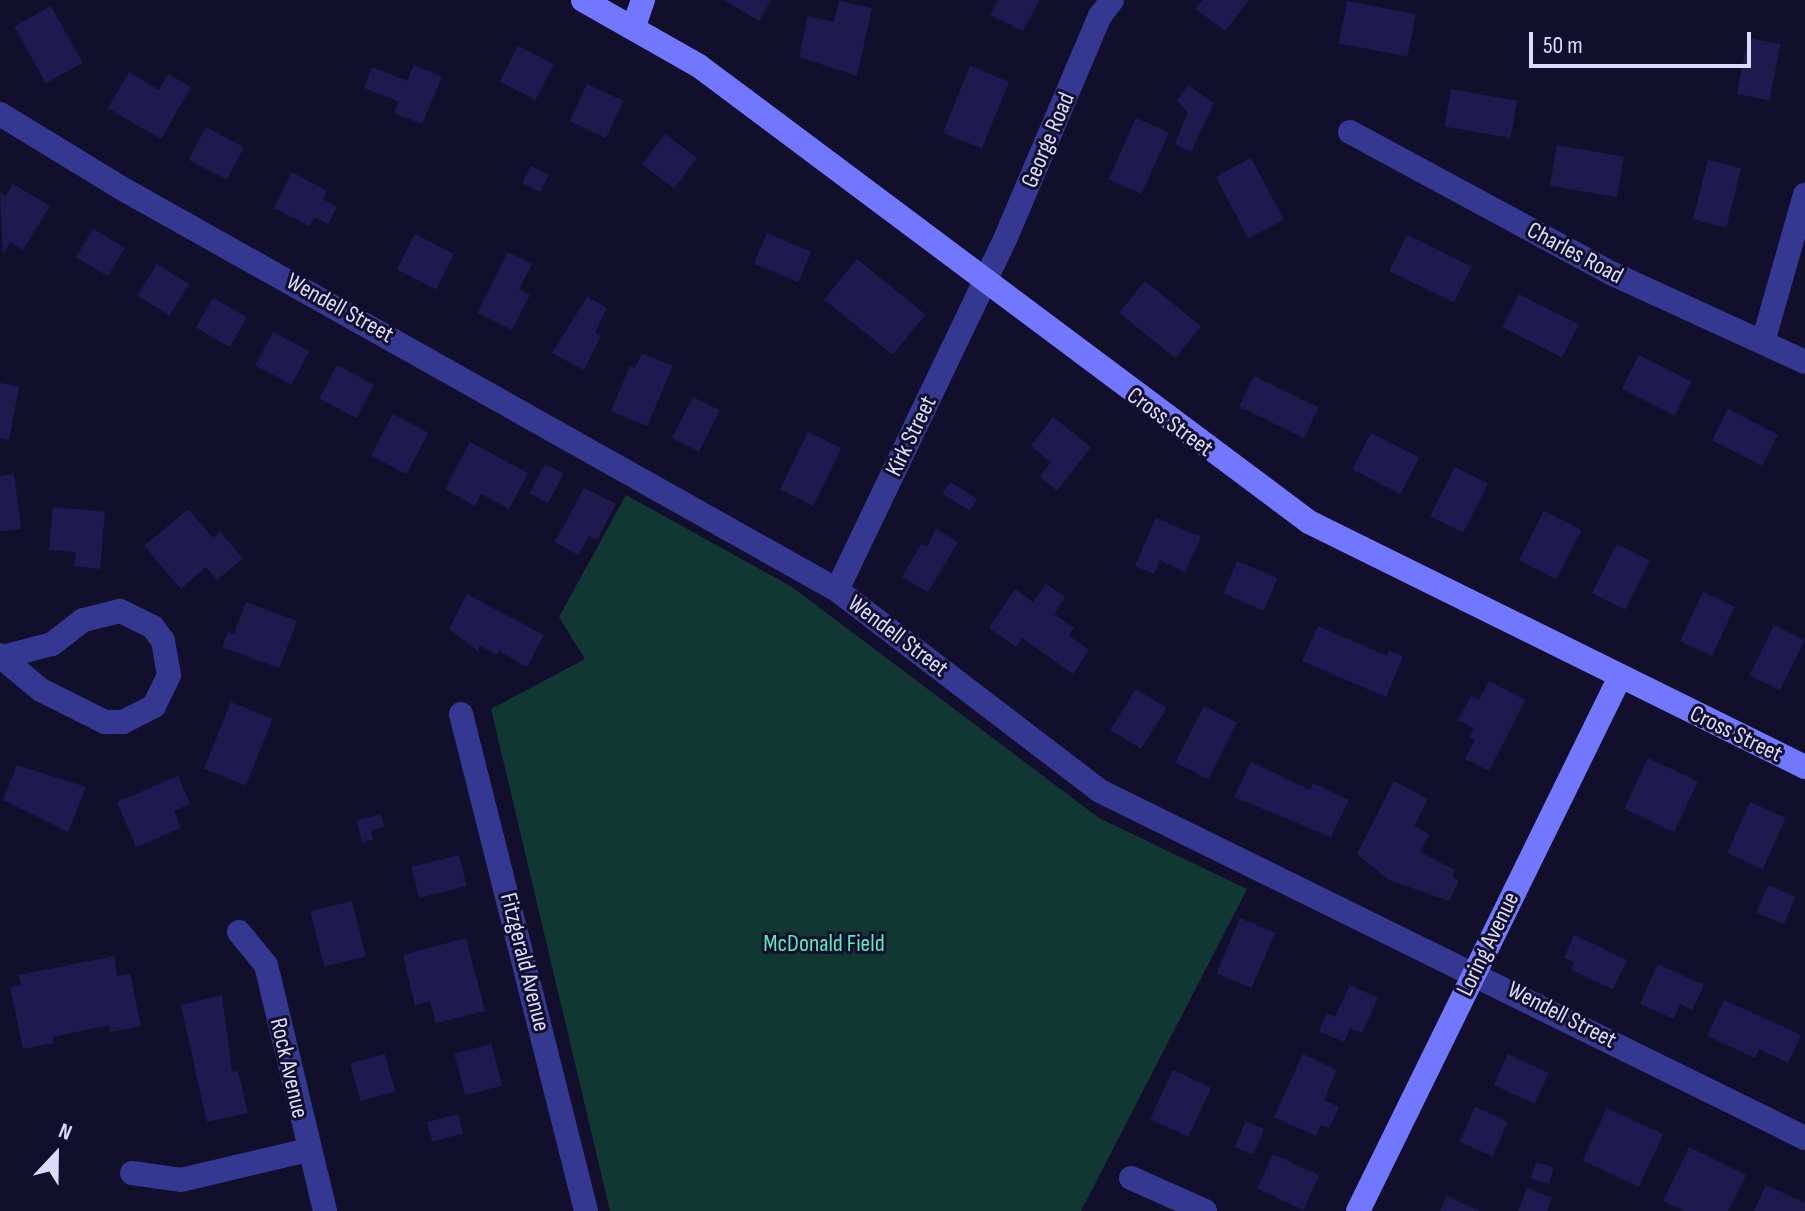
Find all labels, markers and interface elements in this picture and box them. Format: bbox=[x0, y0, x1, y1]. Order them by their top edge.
scale bar bbox=[1533, 16, 1755, 66]
text: 50 m bbox=[1543, 31, 1583, 60]
street label: George Road bbox=[1015, 88, 1081, 192]
street label: Charles Road bbox=[1522, 216, 1628, 290]
street label: Wendell Street bbox=[281, 267, 399, 349]
street label: Cross Street bbox=[1121, 381, 1219, 463]
street label: Kirk Street bbox=[879, 391, 943, 481]
street label: Wendell Street bbox=[842, 589, 954, 683]
street label: Cross Street bbox=[1685, 699, 1787, 769]
street label: Loring Avenue bbox=[1450, 887, 1526, 1001]
street label: Fitzgerald Avenue bbox=[494, 890, 556, 1034]
park label: McDonald Field bbox=[763, 930, 885, 958]
street label: Wendell Street bbox=[1503, 975, 1621, 1055]
street label: Rock Avenue bbox=[263, 1015, 315, 1121]
north arrow bbox=[16, 1115, 96, 1195]
text: N bbox=[55, 1118, 76, 1147]

